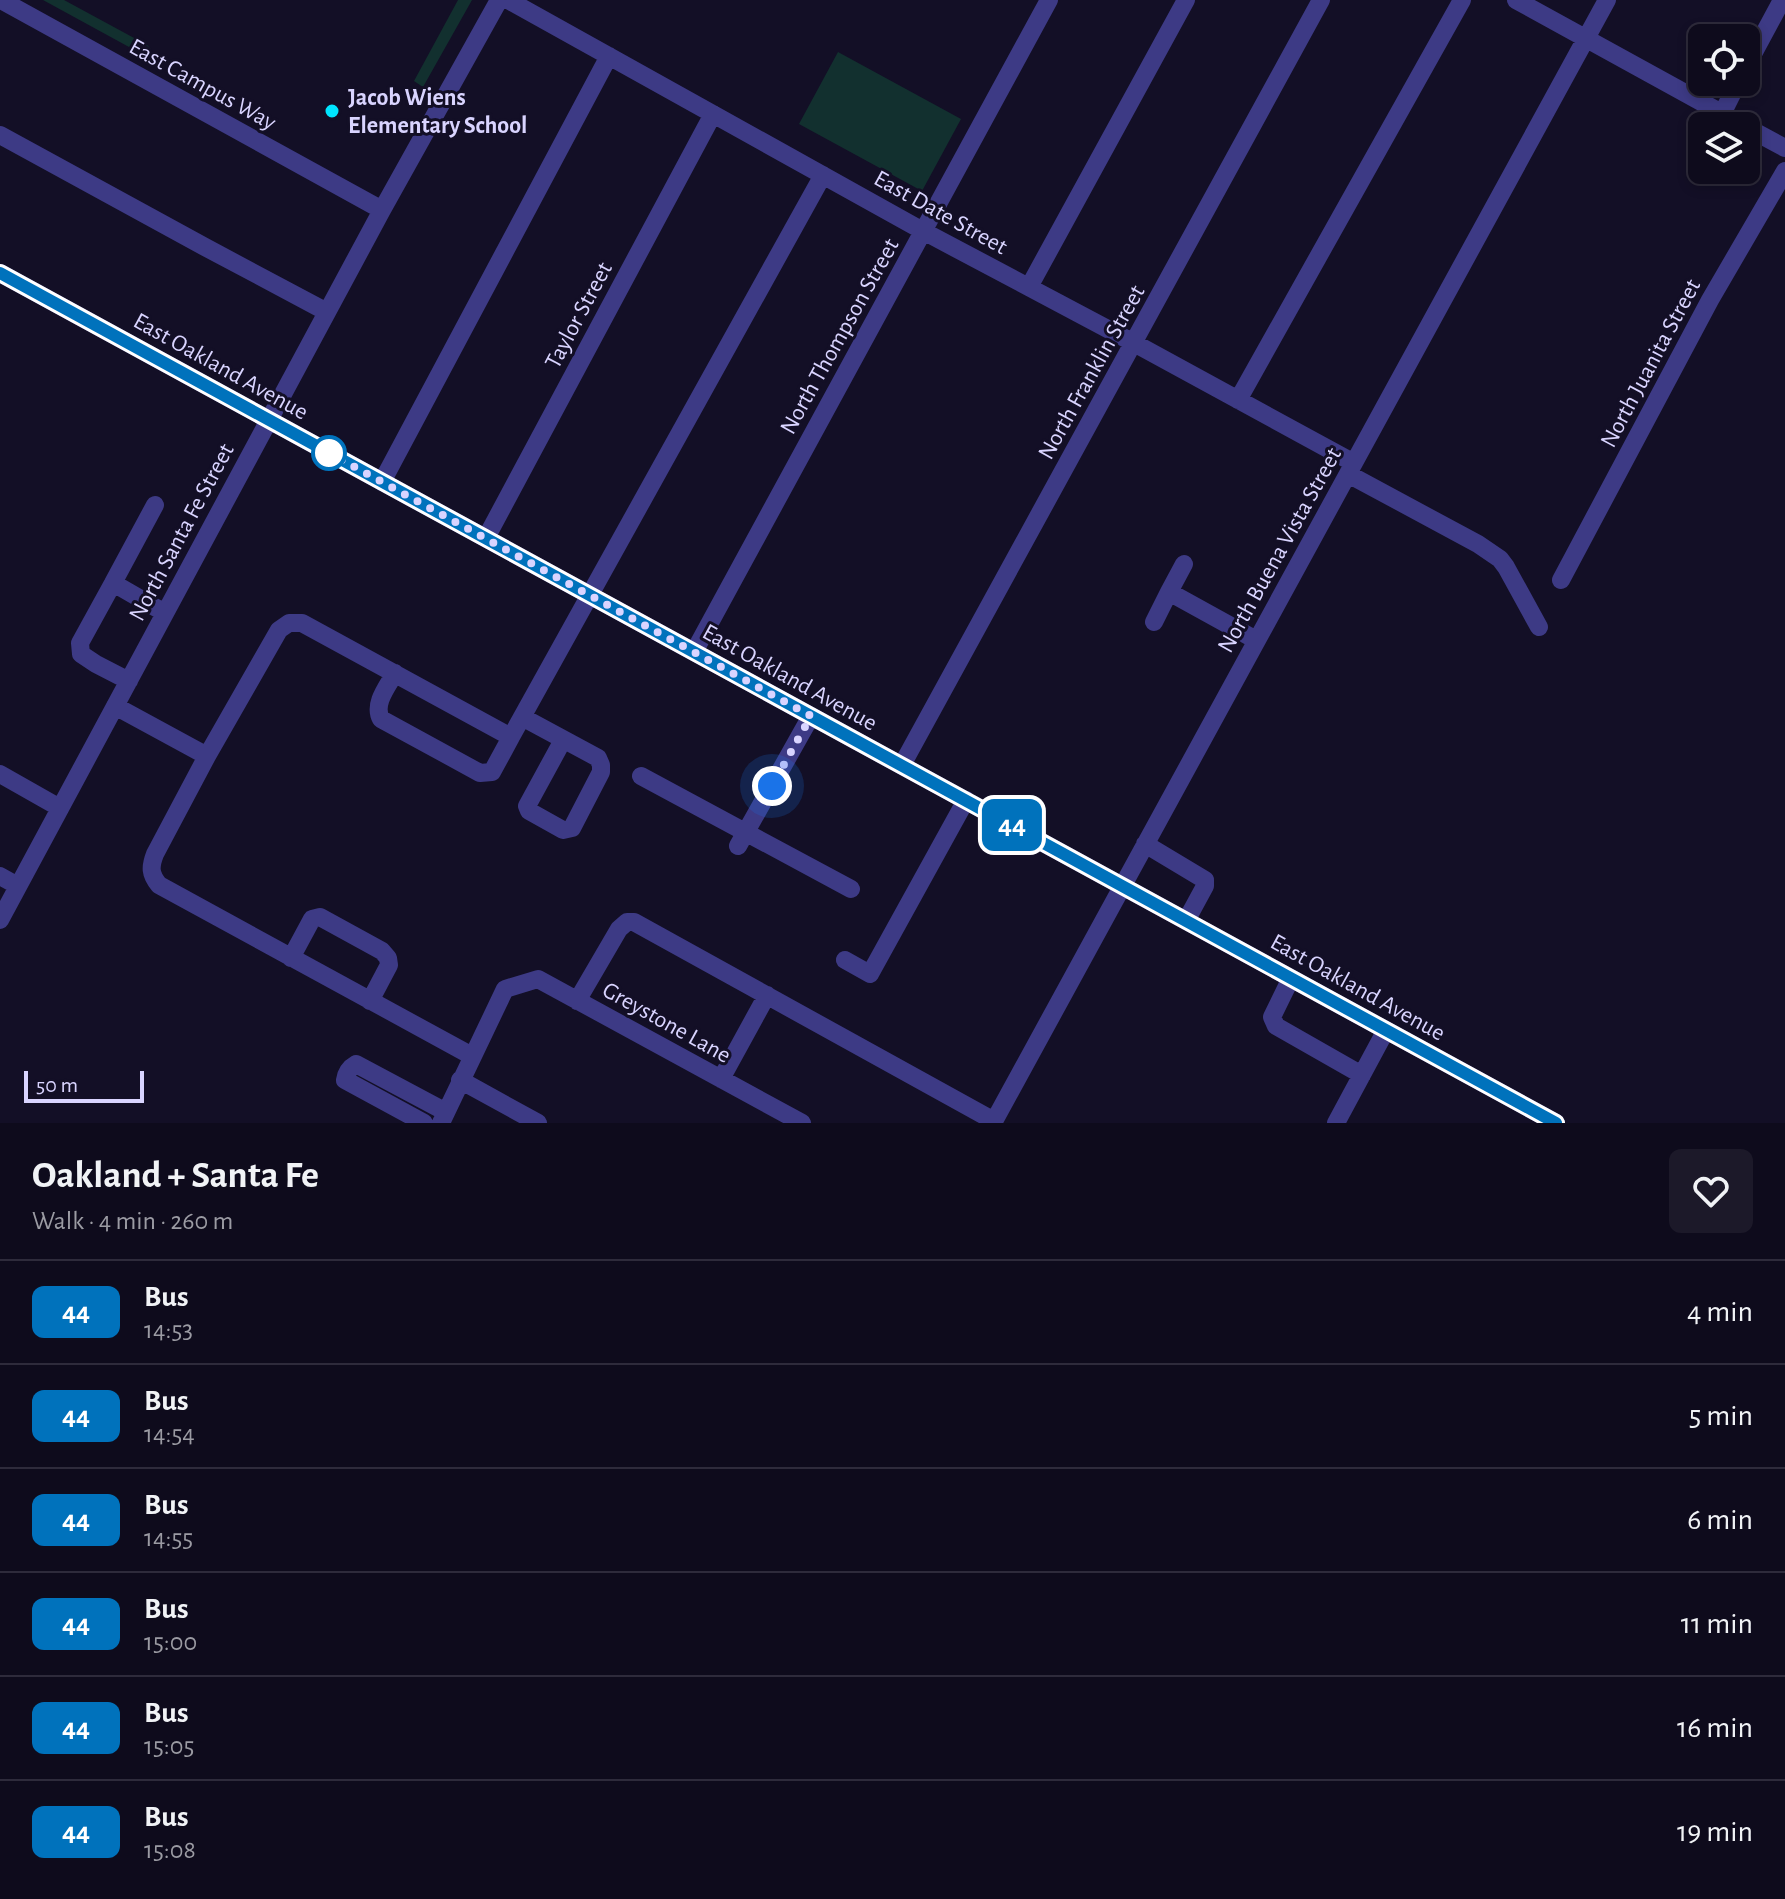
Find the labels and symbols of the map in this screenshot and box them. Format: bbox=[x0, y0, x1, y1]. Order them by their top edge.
street label: East Campus Way bbox=[125, 35, 280, 135]
place label: Jacob Wiens Elementary School bbox=[348, 86, 527, 138]
marker: Jacob Wiens Elementary School bbox=[323, 102, 341, 120]
street label: East Date Street bbox=[870, 166, 1011, 259]
street label: North Thompson Street bbox=[776, 234, 904, 438]
street label: Taylor Street bbox=[541, 258, 617, 373]
street label: North Juanita Street bbox=[1596, 275, 1706, 452]
street label: North Franklin Street bbox=[1034, 281, 1150, 464]
street label: East Oakland Avenue bbox=[129, 309, 312, 425]
unlabelled marker bbox=[312, 436, 346, 470]
street label: North Santa Fe Street bbox=[125, 439, 239, 625]
street label: North Buena Vista Street bbox=[1214, 444, 1346, 657]
street label: East Oakland Avenue bbox=[698, 620, 881, 736]
your location bbox=[752, 766, 792, 806]
line badge: 44 bbox=[976, 799, 1048, 851]
street label: East Oakland Avenue bbox=[1266, 930, 1449, 1046]
street label: Greystone Lane bbox=[598, 978, 735, 1068]
scale bar bbox=[24, 1067, 144, 1103]

